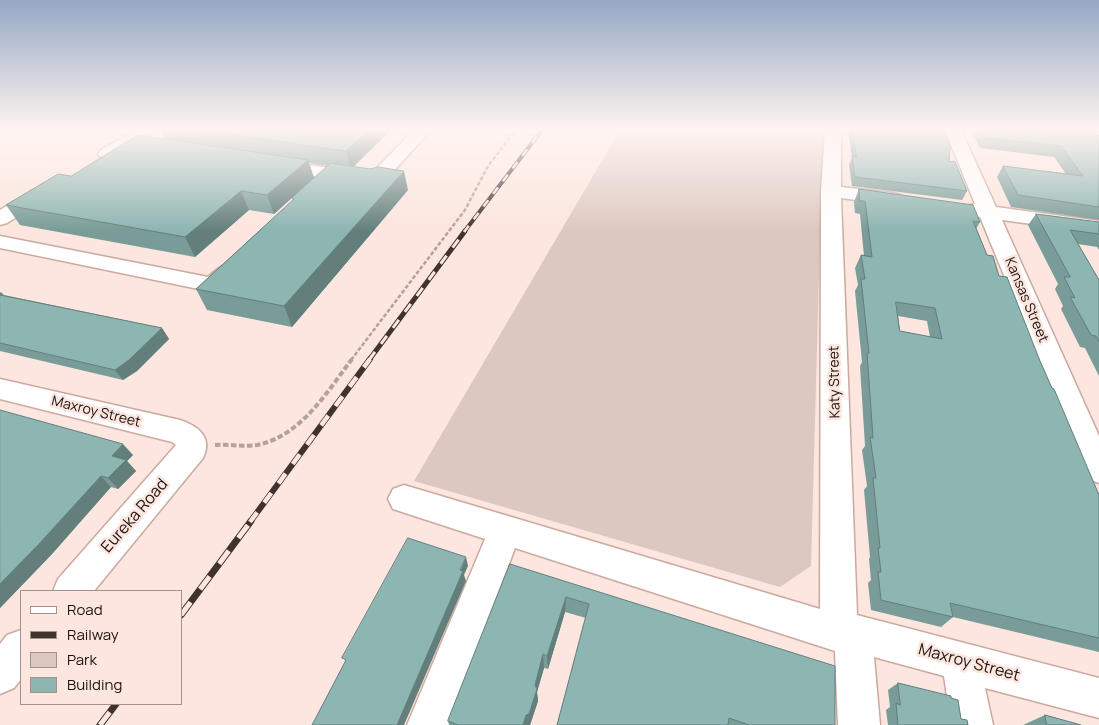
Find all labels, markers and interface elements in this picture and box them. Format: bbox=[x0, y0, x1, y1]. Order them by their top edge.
street label: Kansas Street bbox=[1001, 255, 1051, 345]
street label: Katy Street bbox=[826, 345, 844, 419]
street label: Maxroy Street bbox=[50, 393, 142, 431]
street label: Eureka Road bbox=[98, 475, 172, 557]
legend bbox=[20, 590, 182, 705]
text: Road bbox=[67, 599, 103, 620]
text: Railway bbox=[67, 624, 119, 645]
street label: Maxroy Street bbox=[916, 640, 1022, 686]
text: Park bbox=[67, 649, 97, 670]
text: Building bbox=[67, 674, 122, 695]

